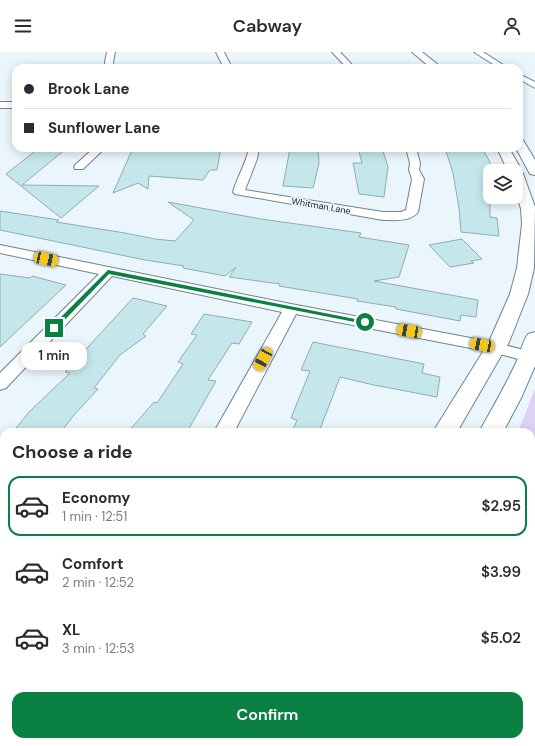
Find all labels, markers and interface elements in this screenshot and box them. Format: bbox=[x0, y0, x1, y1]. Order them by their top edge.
text: Cabway bbox=[233, 14, 302, 38]
icon: menu bbox=[12, 15, 34, 37]
icon: person bbox=[501, 15, 523, 37]
text: Brook Lane bbox=[48, 79, 130, 99]
text: Sunflower Lane bbox=[48, 118, 160, 138]
map controls bbox=[483, 164, 523, 204]
button: layers bbox=[483, 164, 523, 204]
street label: Whitman Lane bbox=[290, 195, 352, 217]
car bbox=[33, 251, 59, 267]
route start bbox=[356, 313, 374, 331]
route end bbox=[45, 319, 63, 337]
car bbox=[396, 323, 422, 339]
car bbox=[469, 337, 495, 353]
callout: 1 min bbox=[21, 342, 87, 370]
car bbox=[252, 346, 274, 372]
text: 1 min bbox=[38, 347, 70, 364]
text: Choose a ride bbox=[12, 440, 133, 464]
icon: car bbox=[14, 488, 50, 524]
text: Economy bbox=[62, 488, 130, 508]
text: $2.95 bbox=[482, 496, 521, 516]
text: 1 min · 12:51 bbox=[62, 508, 127, 525]
icon: car bbox=[14, 554, 50, 590]
text: Comfort bbox=[62, 554, 123, 574]
text: $3.99 bbox=[481, 562, 521, 582]
text: 2 min · 12:52 bbox=[62, 574, 134, 591]
icon: car bbox=[14, 620, 50, 656]
text: XL bbox=[62, 620, 80, 640]
text: $5.02 bbox=[481, 628, 521, 648]
text: 3 min · 12:53 bbox=[62, 640, 135, 657]
button: Confirm bbox=[12, 692, 523, 738]

